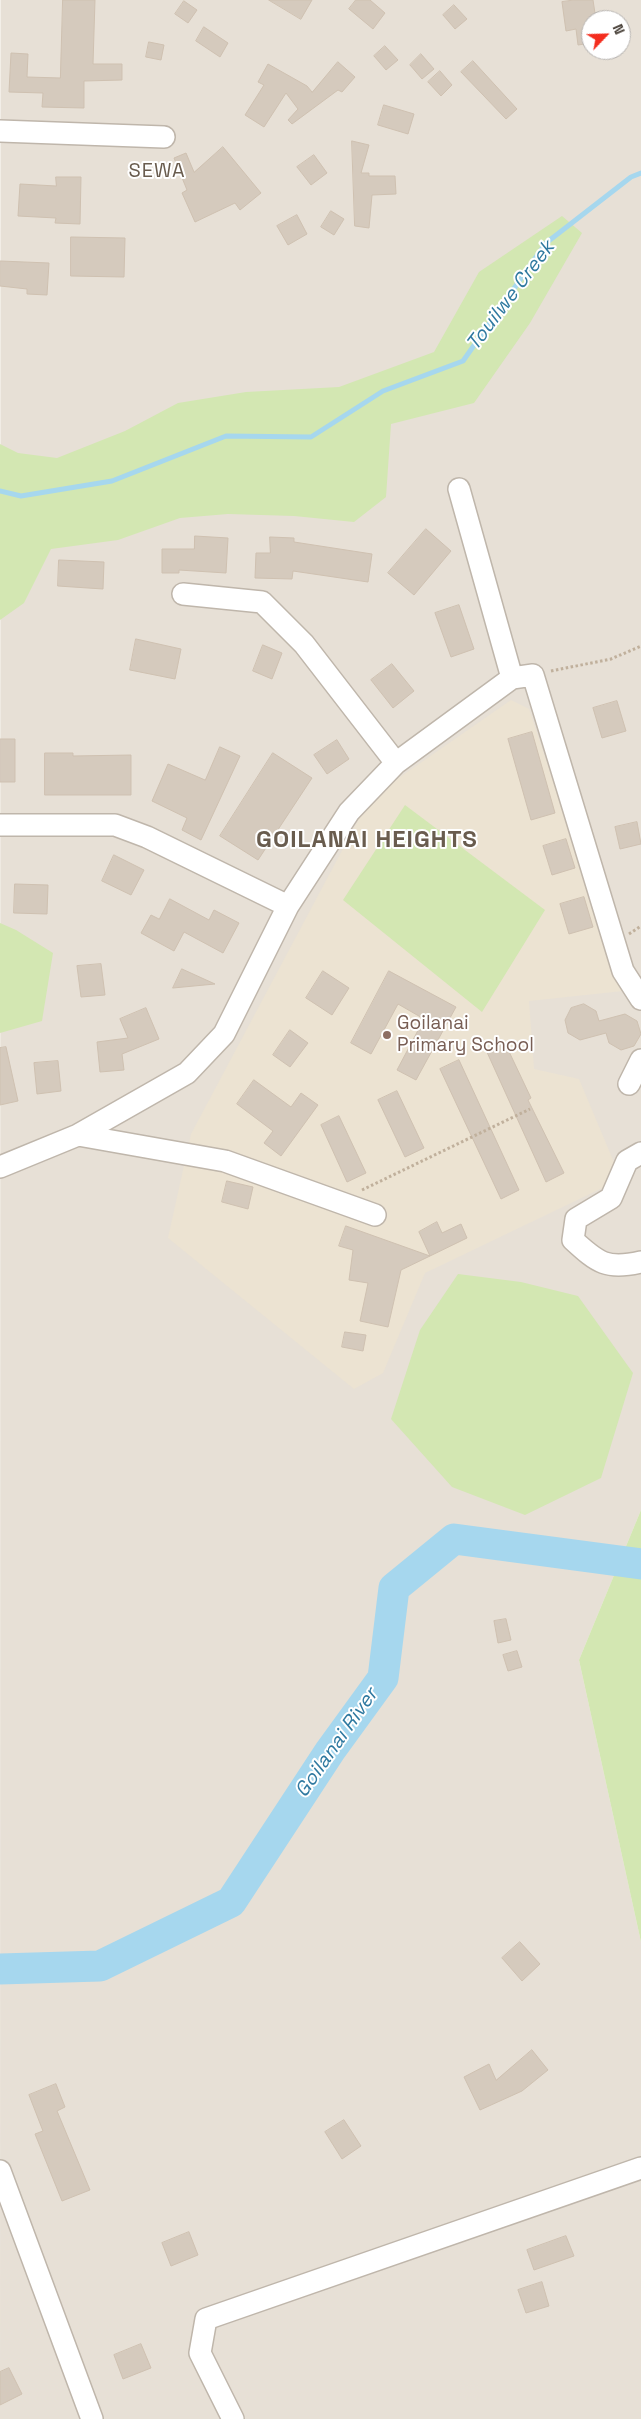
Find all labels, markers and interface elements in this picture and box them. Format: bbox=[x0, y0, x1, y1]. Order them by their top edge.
north arrow bbox=[581, 10, 631, 60]
text: N bbox=[609, 21, 629, 37]
district label: SEWA bbox=[128, 160, 186, 184]
water label: Touilwe Creek bbox=[462, 236, 560, 356]
district label: GOILANAI HEIGHTS bbox=[254, 826, 480, 854]
place label: Goilanai Primary School bbox=[397, 1013, 534, 1057]
marker: Goilanai Primary School bbox=[381, 1029, 393, 1041]
water label: Goilanai River bbox=[290, 1684, 384, 1802]

